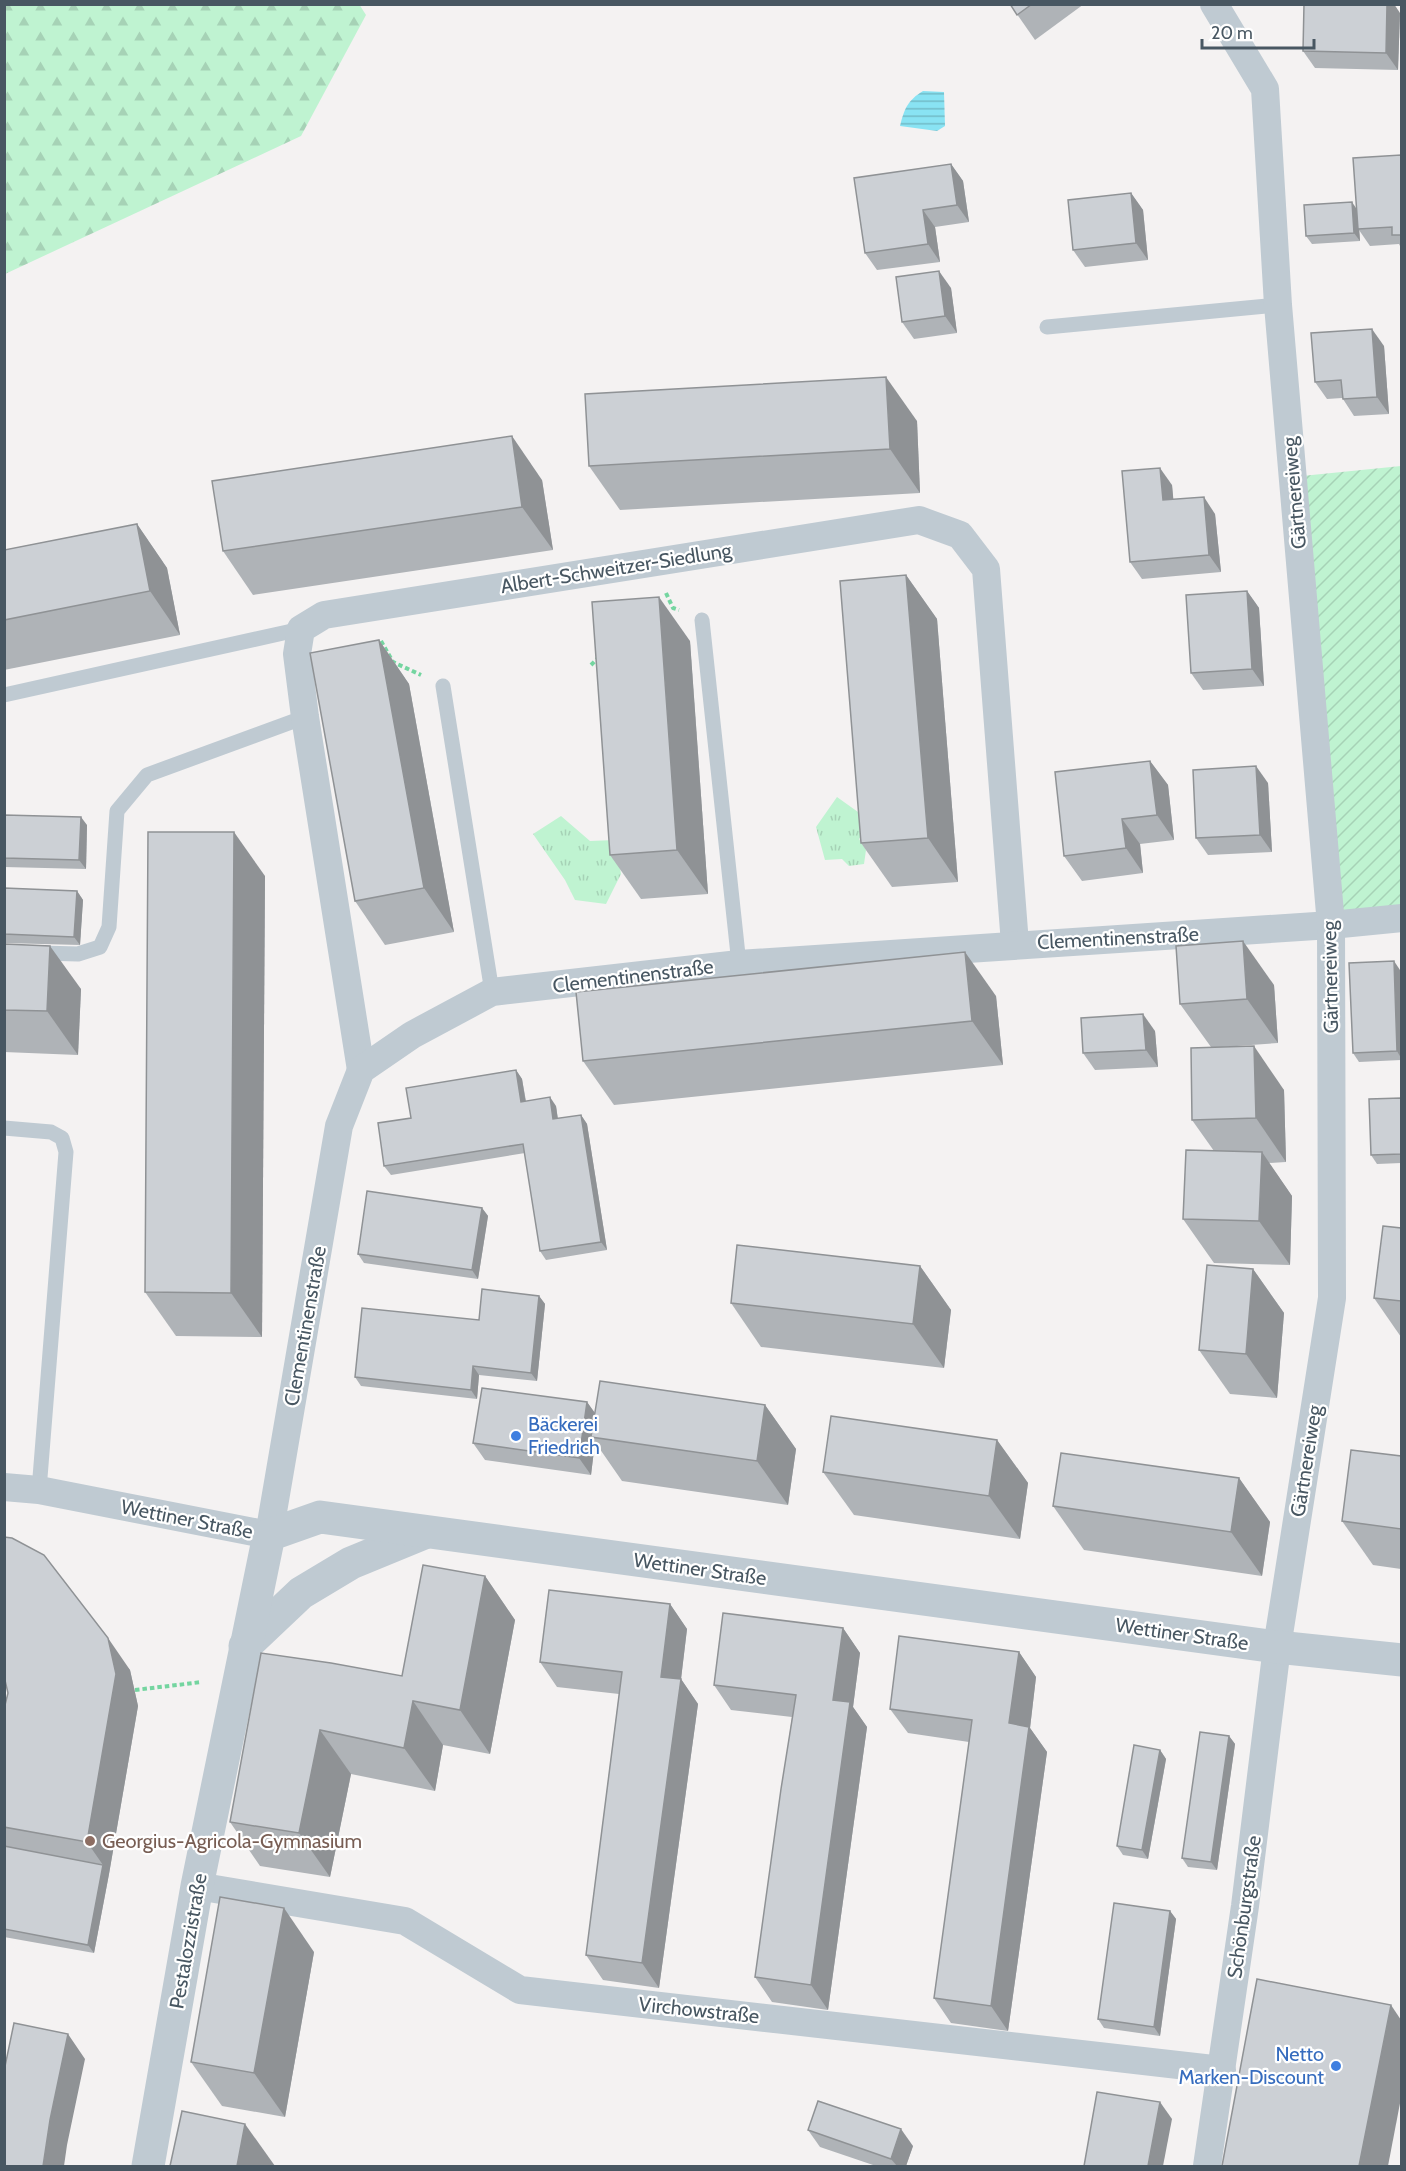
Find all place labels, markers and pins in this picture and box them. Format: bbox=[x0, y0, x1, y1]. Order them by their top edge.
place label: Bäckerei Friedrich bbox=[528, 1412, 600, 1459]
marker: Bäckerei Friedrich bbox=[509, 1429, 523, 1443]
place label: Georgius-Agricola-Gymnasium bbox=[102, 1829, 362, 1853]
marker: Georgius-Agricola-Gymnasium bbox=[83, 1834, 97, 1848]
place label: Netto Marken-Discount bbox=[1178, 2042, 1324, 2089]
marker: Netto Marken-Discount bbox=[1329, 2059, 1343, 2073]

